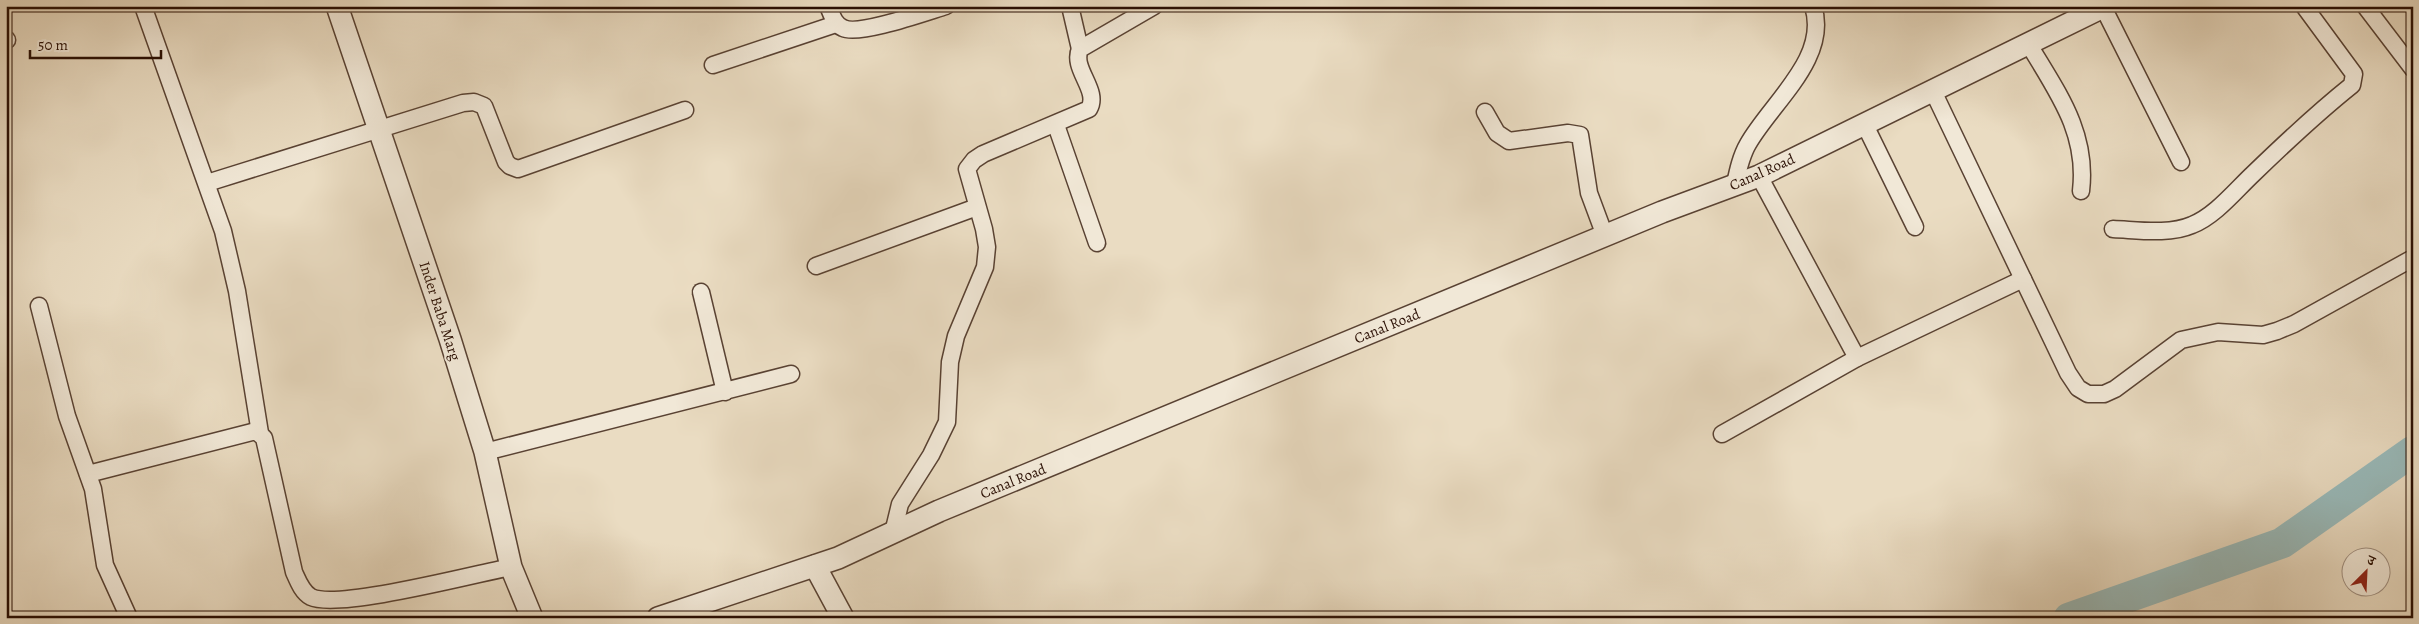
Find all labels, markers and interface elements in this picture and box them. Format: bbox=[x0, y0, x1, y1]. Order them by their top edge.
scale bar bbox=[30, 28, 161, 60]
text: 50 m bbox=[38, 35, 68, 55]
street label: Canal Road bbox=[1726, 148, 1799, 195]
street label: Inder Baba Marg bbox=[415, 259, 466, 364]
street label: Canal Road bbox=[1351, 303, 1424, 348]
street label: Canal Road bbox=[977, 458, 1050, 503]
north arrow bbox=[2342, 546, 2392, 596]
text: उ bbox=[2363, 550, 2379, 571]

